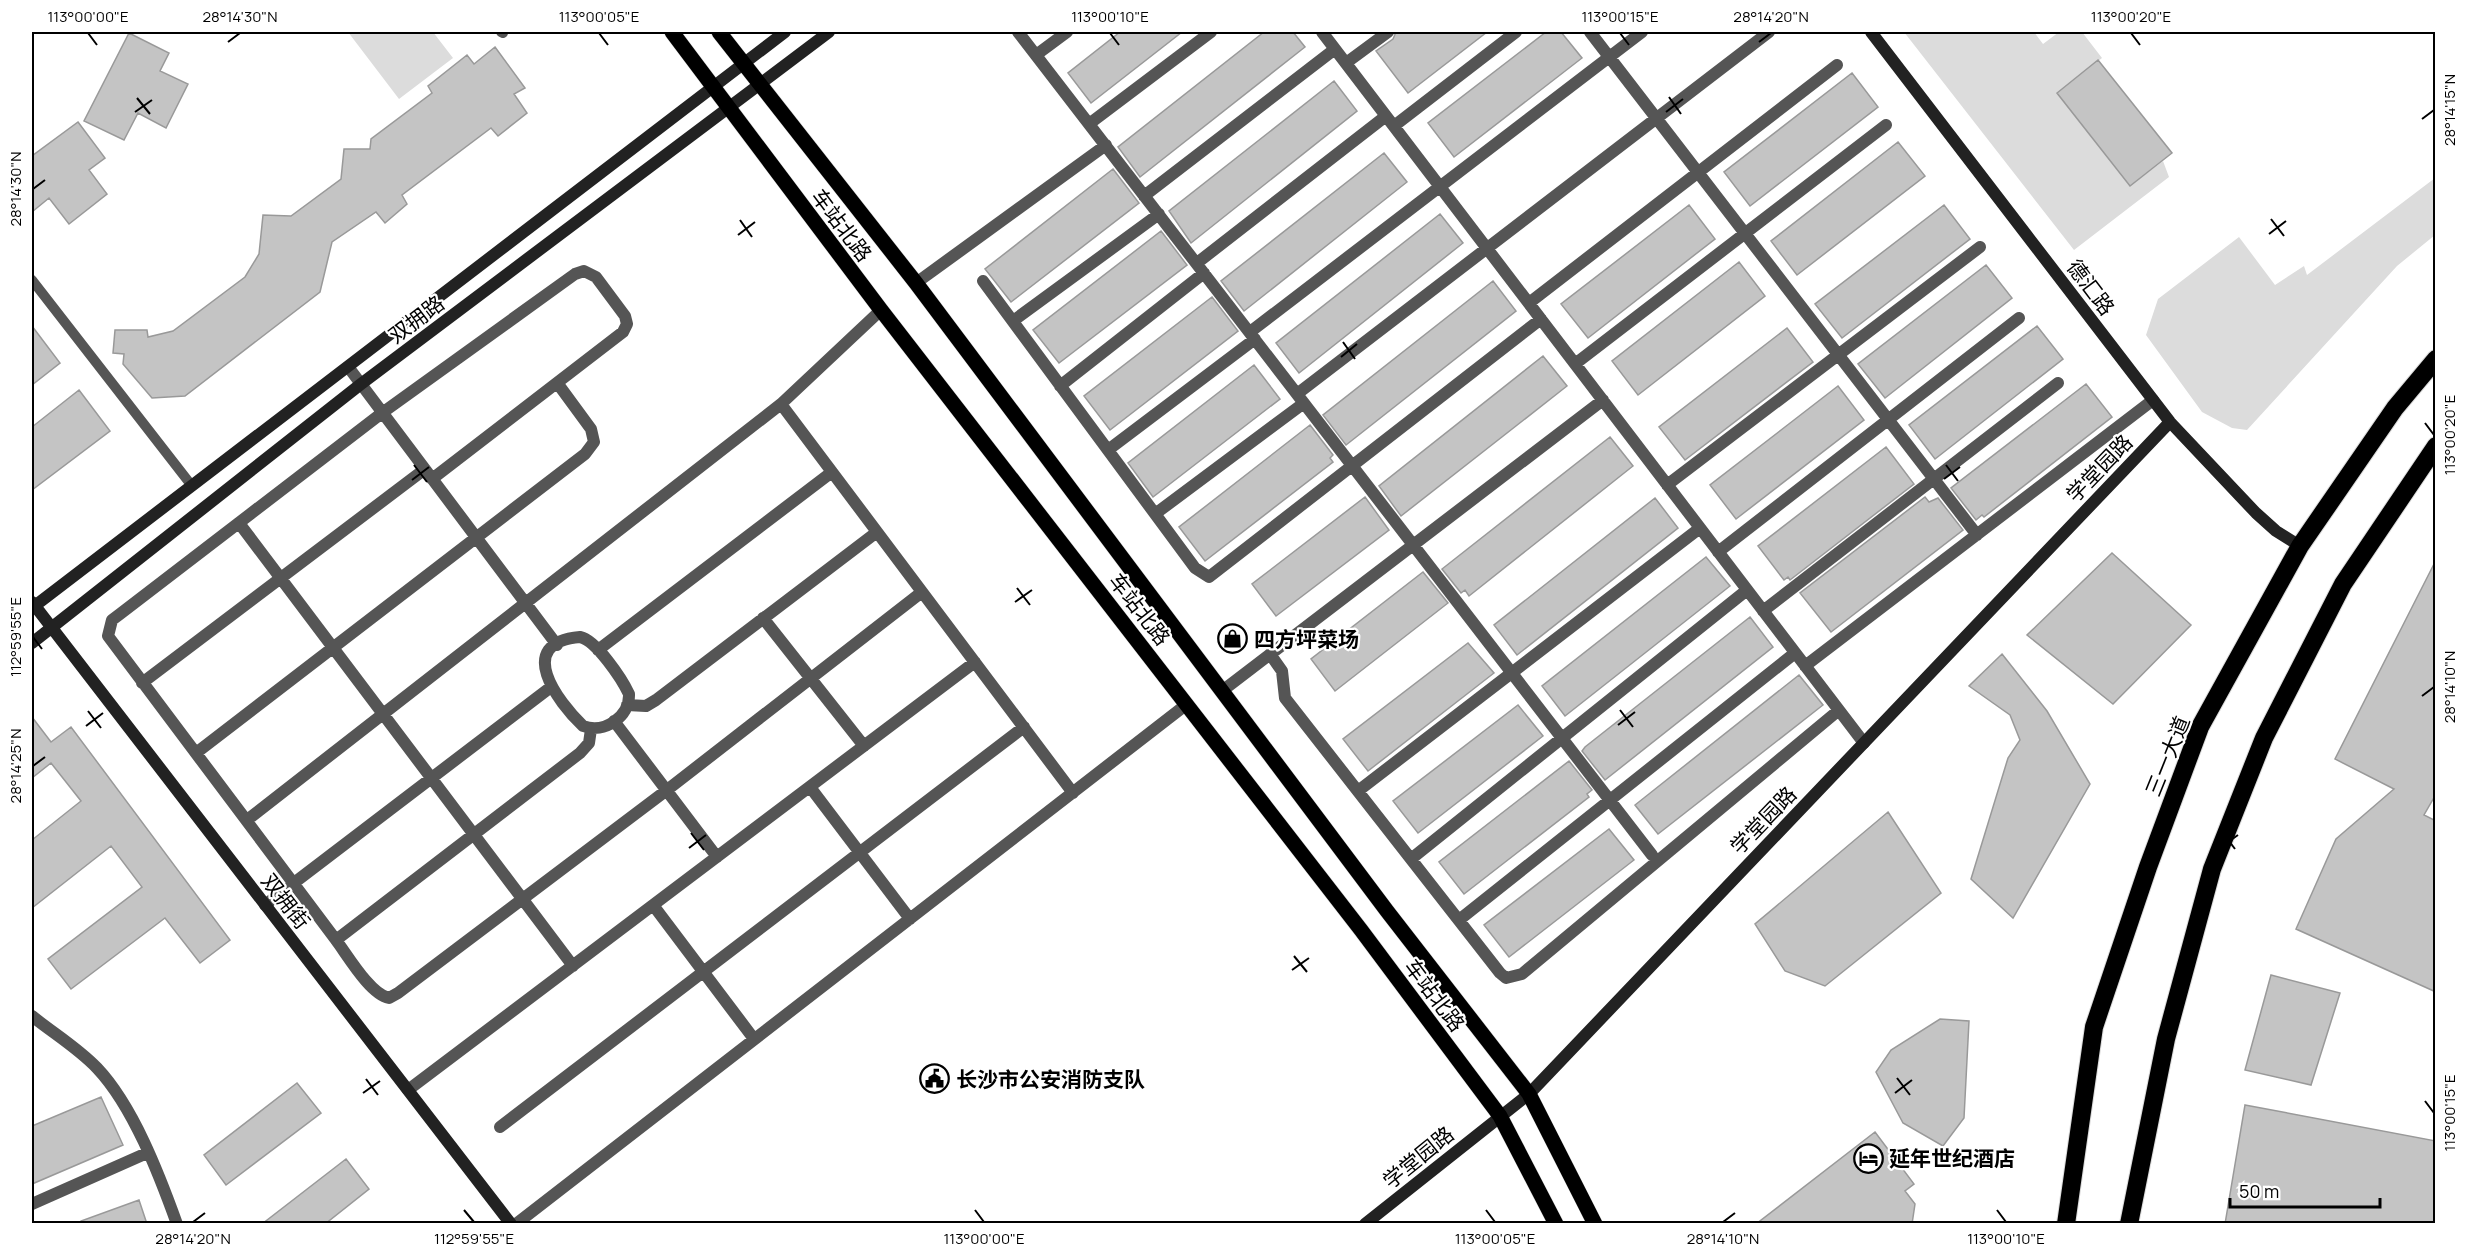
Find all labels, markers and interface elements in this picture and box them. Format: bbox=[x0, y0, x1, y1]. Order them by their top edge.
text: 113°00'00"E bbox=[48, 6, 128, 27]
text: 28°14'30"N bbox=[202, 6, 278, 27]
text: 113°00'05"E bbox=[559, 6, 639, 27]
text: 113°00'10"E bbox=[1071, 6, 1149, 27]
text: 113°00'15"E bbox=[1581, 6, 1659, 27]
text: 28°14'20"N bbox=[1733, 6, 1809, 27]
text: 113°00'20"E bbox=[2091, 6, 2171, 27]
text: 28°14'15"N bbox=[2439, 74, 2460, 146]
text: 28°14'30"N bbox=[5, 151, 26, 227]
street label: 车站北路 bbox=[806, 183, 878, 267]
street label: 德汇路 bbox=[2061, 253, 2121, 321]
street label: 双拥路 bbox=[382, 289, 450, 349]
text: 113°00'20"E bbox=[2439, 395, 2460, 475]
street label: 学堂园路 bbox=[2060, 428, 2138, 508]
street label: 车站北路 bbox=[1103, 567, 1177, 651]
text: 112°59'55"E bbox=[5, 597, 26, 677]
shop icon: 四方坪菜场 bbox=[1217, 623, 1249, 655]
place label: 四方坪菜场 bbox=[1254, 625, 1359, 653]
text: 28°14'10"N bbox=[2439, 651, 2460, 723]
street label: 三一大道 bbox=[2138, 712, 2196, 800]
text: 28°14'25"N bbox=[5, 729, 26, 803]
street label: 学堂园路 bbox=[1724, 780, 1802, 860]
street label: 双拥街 bbox=[256, 868, 316, 934]
street label: 车站北路 bbox=[1399, 953, 1471, 1037]
public building icon: 长沙市公安消防支队 bbox=[919, 1063, 951, 1095]
place label: 长沙市公安消防支队 bbox=[956, 1065, 1145, 1093]
text: 113°00'15"E bbox=[2439, 1074, 2460, 1152]
street label: 学堂园路 bbox=[1377, 1120, 1459, 1194]
hotel icon: 延年世纪酒店 bbox=[1852, 1142, 1884, 1174]
place label: 延年世纪酒店 bbox=[1889, 1144, 2015, 1172]
scale bar bbox=[2230, 1171, 2380, 1209]
text: 50 m bbox=[2239, 1179, 2279, 1203]
text: 28°14'20"N bbox=[155, 1228, 231, 1249]
text: 112°59'55"E bbox=[434, 1228, 514, 1249]
text: 113°00'00"E bbox=[944, 1228, 1024, 1249]
text: 113°00'05"E bbox=[1455, 1228, 1535, 1249]
text: 28°14'10"N bbox=[1687, 1228, 1759, 1249]
text: 113°00'10"E bbox=[1967, 1228, 2045, 1249]

